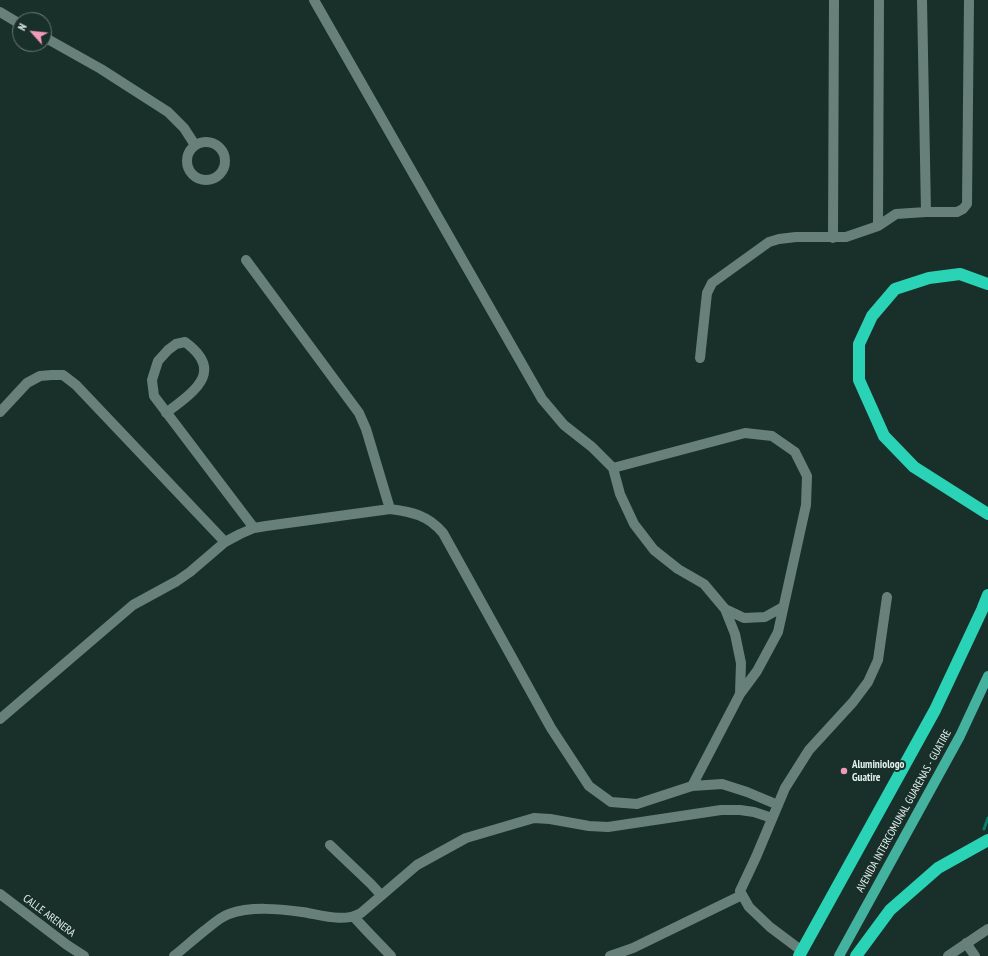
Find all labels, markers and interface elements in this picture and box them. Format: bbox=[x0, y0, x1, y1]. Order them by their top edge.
north arrow bbox=[12, 12, 52, 52]
text: N bbox=[15, 21, 30, 33]
street label: AVENIDA INTERCOMUNAL GUARENAS - GUATIRE bbox=[854, 727, 954, 895]
place label: Aluminiologo Guatire bbox=[852, 758, 905, 784]
marker: Aluminiologo Guatire bbox=[839, 766, 849, 776]
street label: CALLE ARENERA bbox=[20, 892, 78, 940]

